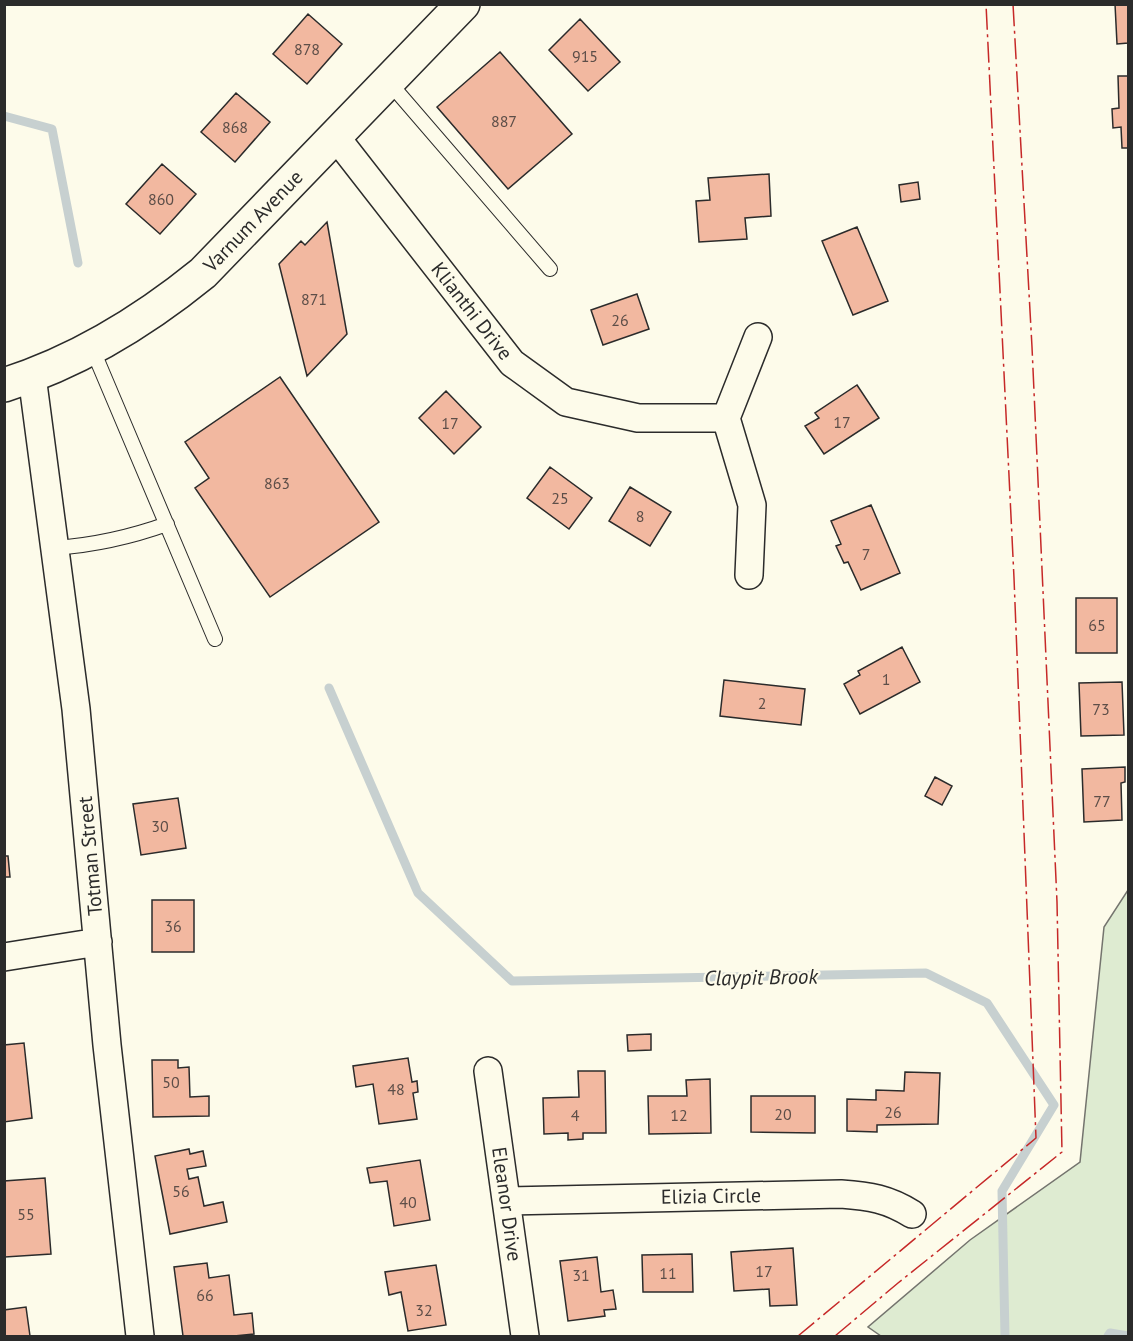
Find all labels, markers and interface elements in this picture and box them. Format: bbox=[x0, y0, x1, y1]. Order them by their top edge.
house number: 878 bbox=[294, 39, 320, 59]
house number: 915 bbox=[572, 46, 598, 66]
house number: 887 bbox=[491, 111, 517, 131]
house number: 868 bbox=[222, 117, 248, 137]
street label: Varnum Avenue bbox=[197, 164, 308, 278]
house number: 860 bbox=[148, 189, 174, 209]
street label: Klianthi Drive bbox=[426, 257, 518, 365]
house number: 871 bbox=[301, 289, 327, 309]
house number: 26 bbox=[611, 310, 629, 330]
house number: 17 bbox=[833, 412, 851, 432]
house number: 17 bbox=[441, 413, 459, 433]
house number: 863 bbox=[264, 473, 290, 493]
house number: 25 bbox=[551, 488, 569, 508]
house number: 8 bbox=[636, 506, 644, 526]
house number: 7 bbox=[862, 544, 870, 564]
house number: 65 bbox=[1088, 615, 1106, 635]
house number: 1 bbox=[882, 669, 890, 689]
house number: 2 bbox=[758, 693, 766, 713]
house number: 73 bbox=[1092, 699, 1110, 719]
house number: 77 bbox=[1093, 791, 1111, 811]
street label: Totman Street bbox=[72, 795, 108, 917]
house number: 30 bbox=[151, 816, 169, 836]
house number: 36 bbox=[164, 916, 182, 936]
water label: Claypit Brook bbox=[704, 962, 820, 991]
house number: 50 bbox=[162, 1072, 180, 1092]
house number: 48 bbox=[387, 1079, 405, 1099]
house number: 26 bbox=[884, 1102, 902, 1122]
house number: 20 bbox=[774, 1104, 792, 1124]
house number: 4 bbox=[571, 1105, 580, 1125]
house number: 12 bbox=[670, 1105, 688, 1125]
street label: Eleanor Drive bbox=[486, 1145, 528, 1263]
house number: 56 bbox=[172, 1181, 190, 1201]
street label: Elizia Circle bbox=[661, 1182, 761, 1210]
house number: 40 bbox=[399, 1192, 417, 1212]
house number: 55 bbox=[17, 1204, 35, 1224]
house number: 17 bbox=[755, 1261, 773, 1281]
house number: 11 bbox=[659, 1263, 677, 1283]
house number: 31 bbox=[572, 1265, 590, 1285]
house number: 66 bbox=[196, 1285, 214, 1305]
house number: 32 bbox=[415, 1300, 433, 1320]

